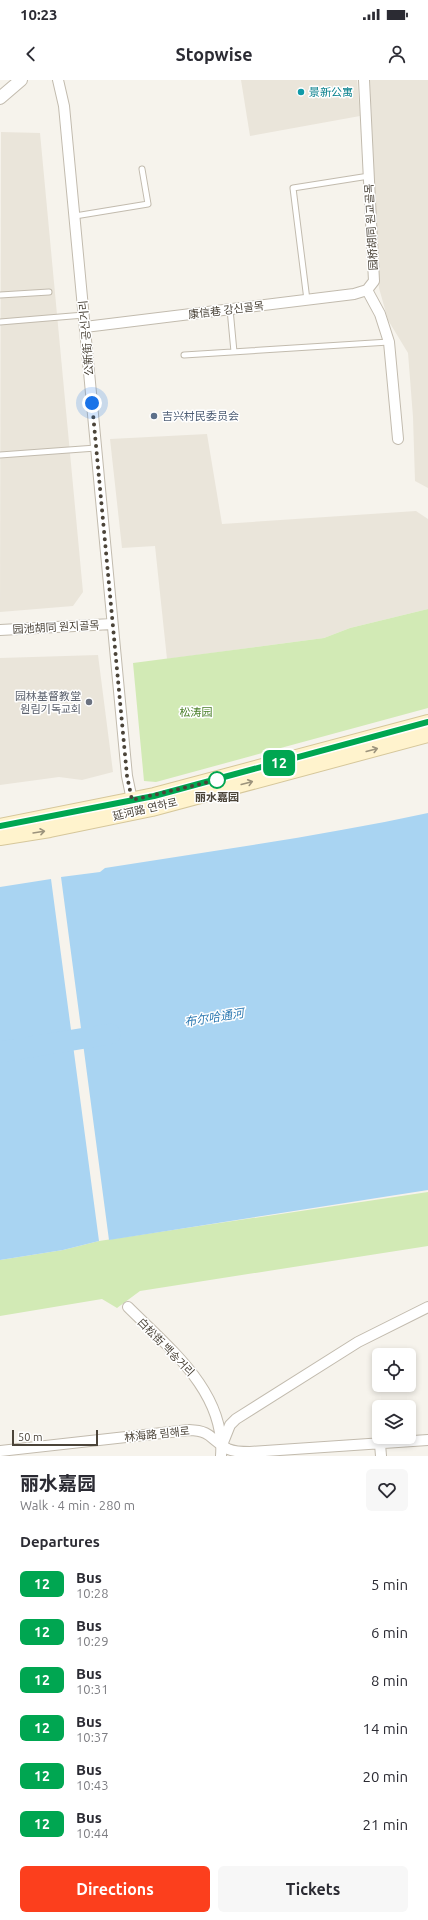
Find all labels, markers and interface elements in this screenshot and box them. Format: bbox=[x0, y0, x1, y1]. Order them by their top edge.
text: 10:23 bbox=[20, 6, 58, 23]
icon: back bbox=[20, 43, 42, 65]
icon: person bbox=[386, 43, 408, 65]
text: Stopwise bbox=[175, 44, 253, 64]
place label: 景新公寓 bbox=[309, 86, 353, 98]
marker: 景新公寓 bbox=[296, 87, 306, 97]
street label: 园桥胡同 원교골목 bbox=[363, 183, 379, 271]
street label: 康信巷 강신골목 bbox=[188, 299, 264, 321]
street label: 公新街 공신거리 bbox=[77, 300, 95, 376]
your location bbox=[82, 393, 102, 413]
place label: 吉兴村民委员会 bbox=[162, 410, 239, 422]
marker: 吉兴村民委员会 bbox=[149, 411, 159, 421]
street label: 园池胡同 원지골목 bbox=[12, 619, 100, 635]
place label: 园林基督教堂 원림기독교회 bbox=[15, 690, 81, 715]
marker: 园林基督教堂 원림기독교회 bbox=[84, 697, 94, 707]
park label: 松涛园 bbox=[180, 706, 213, 718]
one-way arrow bbox=[366, 746, 379, 753]
line badge: 12 bbox=[261, 750, 297, 776]
text: 12 bbox=[271, 755, 287, 771]
marker: 丽水嘉园 bbox=[208, 771, 226, 789]
one-way arrow bbox=[240, 779, 253, 787]
place label: 丽水嘉园 bbox=[195, 791, 239, 803]
street label: 延河路 연하로 bbox=[112, 796, 178, 822]
one-way arrow bbox=[32, 828, 45, 836]
water label: 布尔哈通河 bbox=[183, 1006, 247, 1028]
street label: 白松街 백송거리 bbox=[135, 1315, 197, 1379]
map controls bbox=[372, 1348, 416, 1444]
button: locate bbox=[372, 1348, 416, 1392]
button: layers bbox=[372, 1400, 416, 1444]
street label: 林海路 림해로 bbox=[124, 1425, 190, 1443]
scale bar bbox=[12, 1428, 98, 1447]
text: 50 m bbox=[18, 1431, 42, 1443]
button: heart bbox=[366, 1469, 408, 1511]
text: 丽水嘉园 bbox=[20, 1472, 96, 1494]
text: Walk · 4 min · 280 m bbox=[20, 1498, 135, 1512]
text: Departures bbox=[20, 1533, 100, 1550]
text: Bus bbox=[76, 1569, 102, 1586]
text: 12 bbox=[34, 1576, 50, 1592]
text: 5 min bbox=[371, 1576, 408, 1593]
text: 10:28 bbox=[76, 1586, 109, 1600]
text: Bus bbox=[76, 1617, 102, 1634]
text: 12 bbox=[34, 1624, 50, 1640]
text: 6 min bbox=[371, 1624, 408, 1641]
text: 10:29 bbox=[76, 1634, 109, 1648]
text: Bus bbox=[76, 1665, 102, 1682]
text: 12 bbox=[34, 1672, 50, 1688]
text: 8 min bbox=[371, 1672, 408, 1689]
text: 10:31 bbox=[76, 1682, 109, 1696]
text: Bus bbox=[76, 1713, 102, 1730]
text: 12 bbox=[34, 1720, 50, 1736]
text: 14 min bbox=[362, 1720, 408, 1737]
text: 10:37 bbox=[76, 1730, 109, 1744]
text: Bus bbox=[76, 1761, 102, 1778]
text: 12 bbox=[34, 1768, 50, 1784]
text: 20 min bbox=[362, 1768, 408, 1785]
text: 10:43 bbox=[76, 1778, 109, 1792]
text: Bus bbox=[76, 1809, 102, 1826]
text: 12 bbox=[34, 1816, 50, 1832]
text: 21 min bbox=[362, 1816, 408, 1833]
text: 10:44 bbox=[76, 1826, 109, 1840]
button: Directions bbox=[20, 1866, 210, 1912]
button: Tickets bbox=[218, 1866, 408, 1912]

